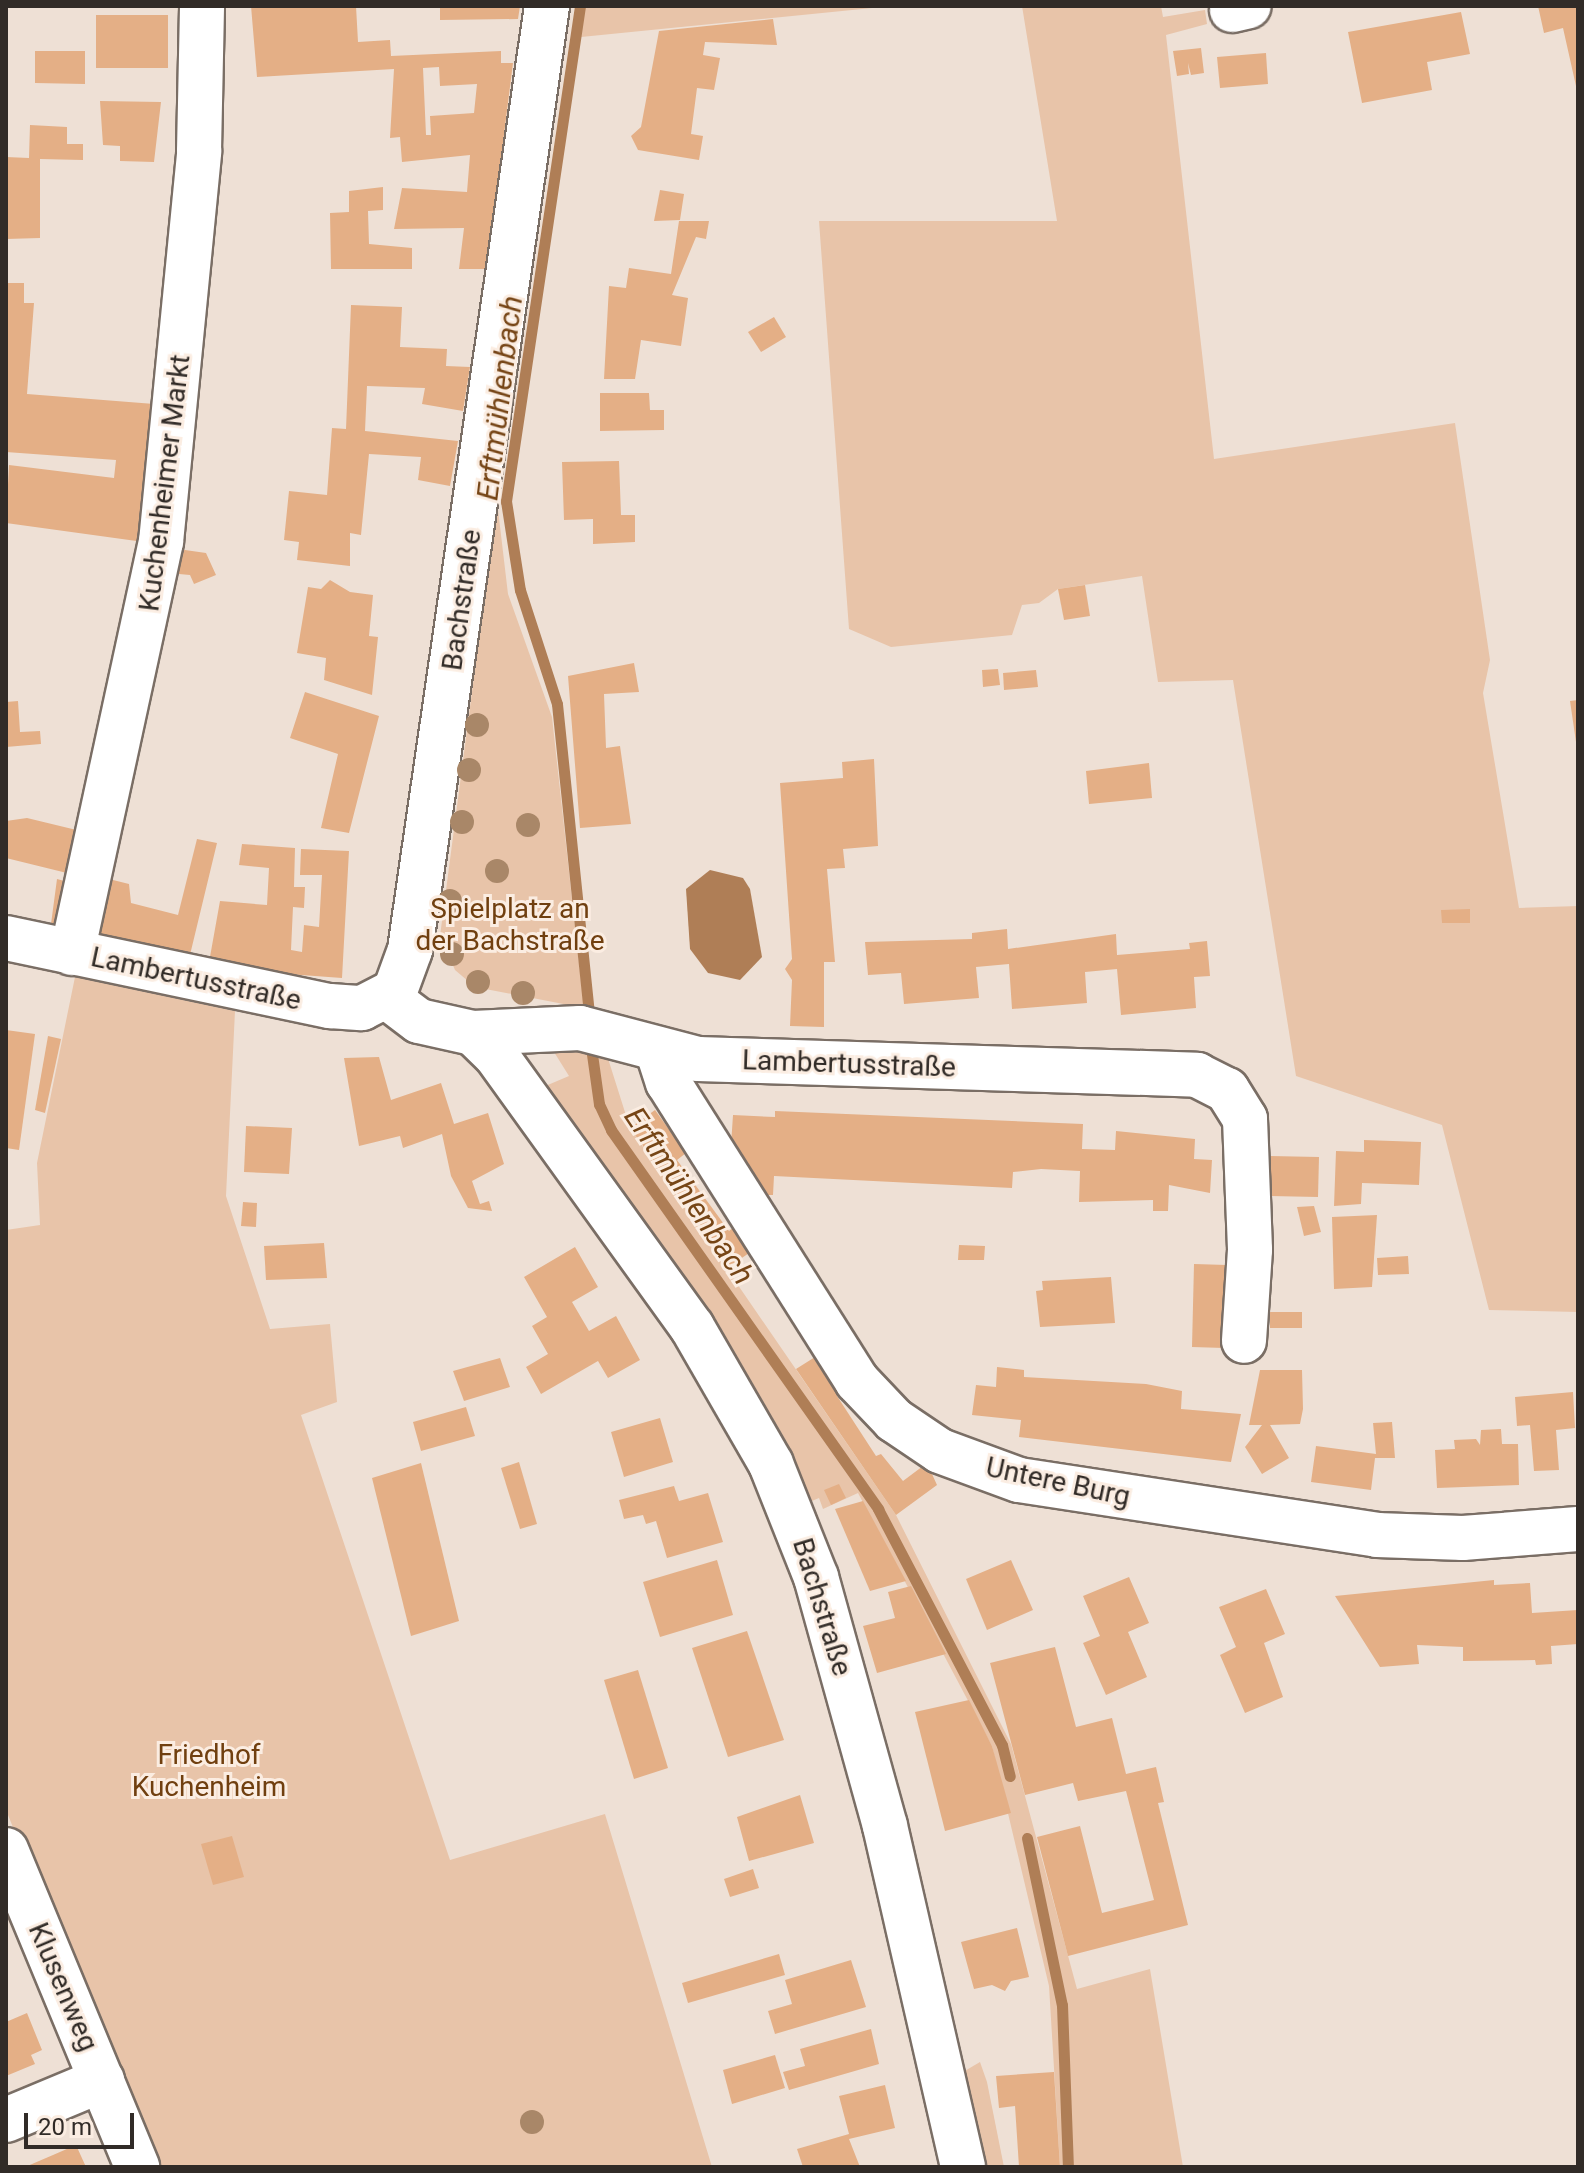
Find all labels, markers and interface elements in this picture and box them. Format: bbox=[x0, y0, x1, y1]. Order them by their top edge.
water label: Erftmühlenbach bbox=[470, 294, 530, 502]
street label: Kuchenheimer Markt bbox=[133, 353, 197, 613]
street label: Bachstraße bbox=[435, 527, 489, 673]
park label: Spielplatz an der Bachstraße bbox=[415, 892, 605, 958]
street label: Lambertusstraße bbox=[88, 940, 304, 1018]
street label: Lambertusstraße bbox=[742, 1043, 956, 1085]
water label: Erftmühlenbach bbox=[617, 1101, 761, 1291]
street label: Untere Burg bbox=[983, 1450, 1133, 1514]
street label: Bachstraße bbox=[785, 1534, 859, 1680]
park label: Friedhof Kuchenheim bbox=[132, 1738, 286, 1804]
street label: Klusenweg bbox=[21, 1918, 105, 2056]
scale bar bbox=[28, 2097, 138, 2147]
text: 20 m bbox=[38, 2113, 92, 2141]

